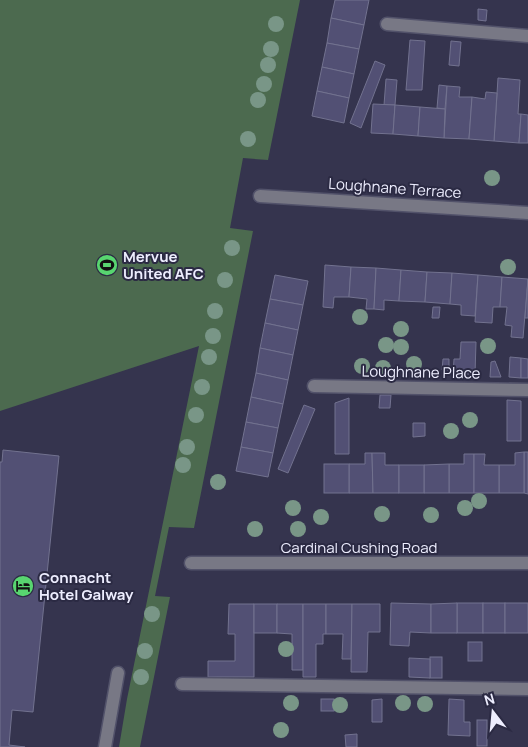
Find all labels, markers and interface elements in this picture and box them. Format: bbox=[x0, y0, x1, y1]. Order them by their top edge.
street label: Loughnane Terrace bbox=[328, 173, 462, 203]
place label: Mervue United AFC bbox=[123, 246, 204, 284]
sports icon: Mervue United AFC bbox=[95, 253, 119, 277]
street label: Loughnane Place bbox=[361, 360, 481, 384]
street label: Cardinal Cushing Road bbox=[281, 537, 437, 558]
place label: Connacht Hotel Galway bbox=[39, 567, 134, 605]
hotel icon: Connacht Hotel Galway bbox=[11, 574, 35, 598]
north arrow bbox=[468, 687, 518, 737]
text: N bbox=[482, 689, 497, 710]

